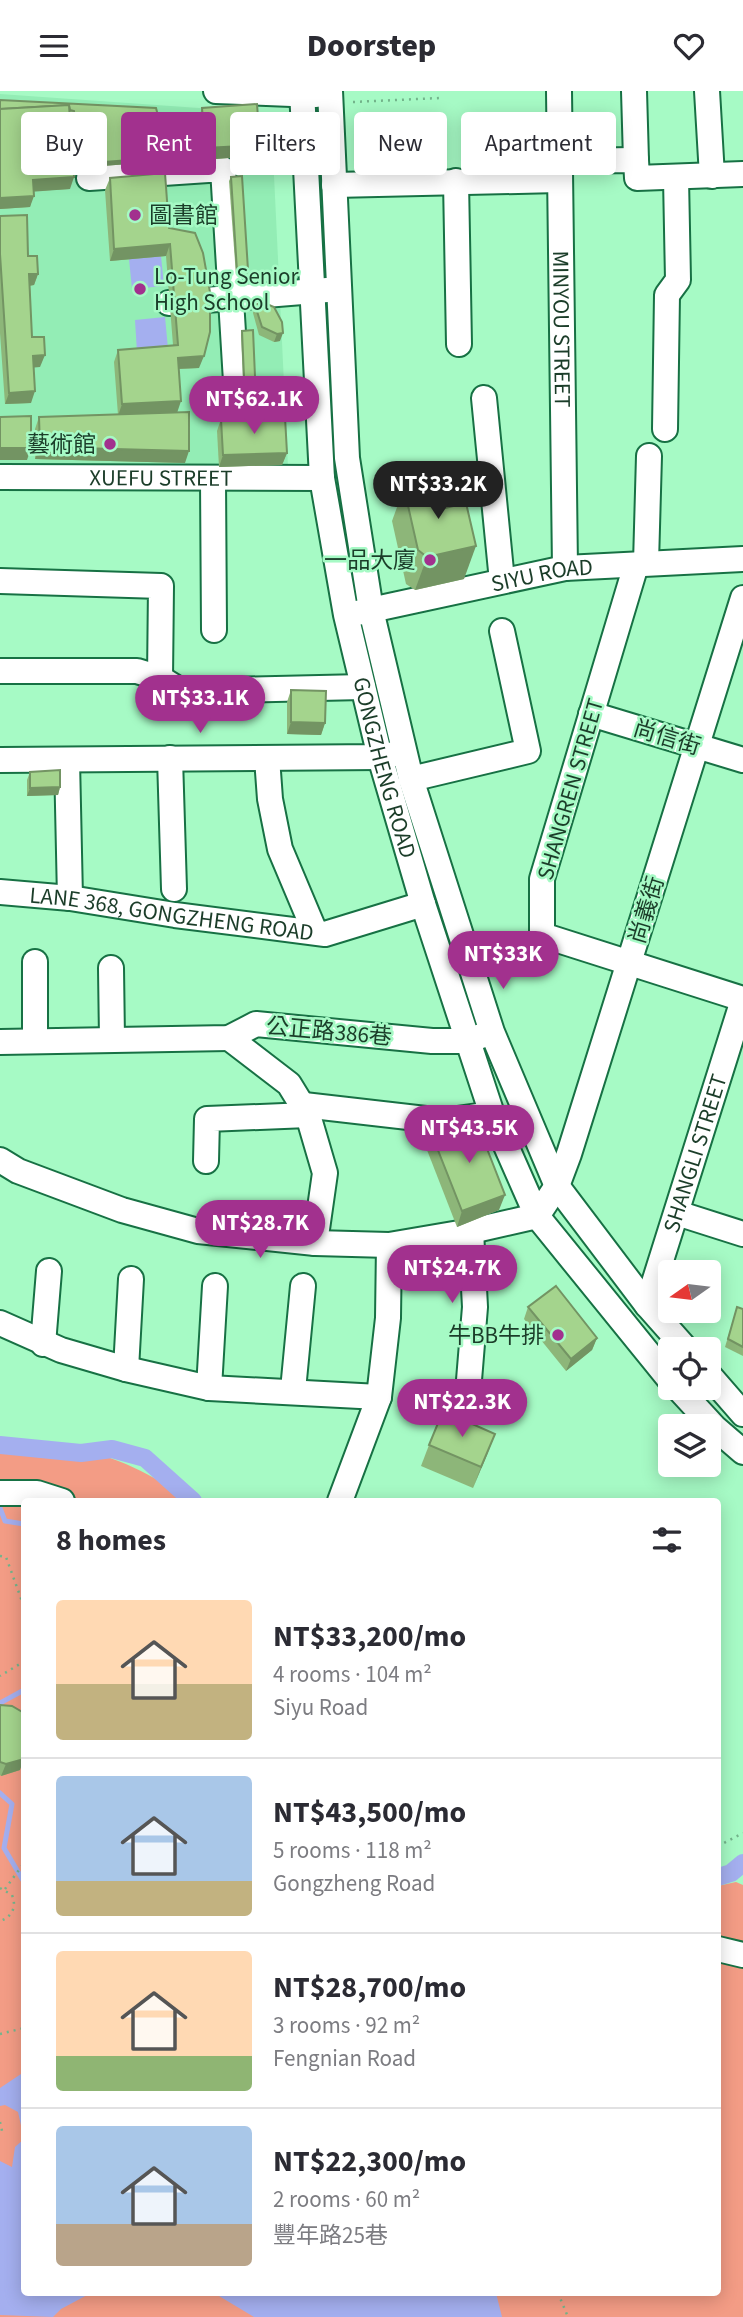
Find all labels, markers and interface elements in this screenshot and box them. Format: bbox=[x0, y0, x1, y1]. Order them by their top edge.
text: Doorstep bbox=[307, 23, 436, 69]
icon: menu bbox=[35, 27, 73, 65]
icon: heart bbox=[670, 27, 708, 65]
chip: Buy bbox=[21, 112, 107, 175]
chip: Rent bbox=[121, 112, 216, 175]
chip: Filters bbox=[230, 112, 340, 175]
chip: New bbox=[354, 112, 447, 175]
chip: Apartment bbox=[461, 112, 616, 175]
place label: 圖書館 bbox=[149, 199, 218, 232]
marker: 圖書館 bbox=[127, 207, 143, 223]
street label: MINYOU STREET bbox=[544, 250, 579, 408]
place label: Lo-Tung Senior High School bbox=[154, 260, 300, 319]
marker: Lo-Tung Senior High School bbox=[132, 281, 148, 297]
pin: NT$62.1K bbox=[182, 377, 326, 436]
text: NT$62.1K bbox=[205, 382, 303, 415]
place label: 藝術館 bbox=[27, 428, 96, 461]
marker: 藝術館 bbox=[102, 436, 118, 452]
street label: XUEFU STREET bbox=[89, 461, 233, 495]
pin: NT$33.2K bbox=[366, 461, 510, 521]
text: NT$33.2K bbox=[389, 467, 487, 500]
place label: 一品大廈 bbox=[324, 544, 416, 577]
street label: SIYU ROAD bbox=[488, 551, 594, 601]
marker: 一品大廈 bbox=[422, 552, 438, 568]
street label: GONGZHENG ROAD bbox=[344, 674, 425, 862]
pin: NT$33.1K bbox=[128, 675, 272, 735]
text: NT$33.1K bbox=[151, 681, 249, 714]
street label: SHANGREN STREET bbox=[529, 695, 612, 884]
street label: 尚信街 bbox=[629, 712, 705, 763]
street label: 尚義街 bbox=[621, 872, 672, 948]
street label: LANE 368, GONGZHENG ROAD bbox=[28, 879, 316, 949]
pin: NT$33K bbox=[446, 932, 560, 991]
text: NT$33K bbox=[464, 937, 542, 970]
street label: 公正路386巷 bbox=[265, 1010, 393, 1053]
street label: SHANGLI STREET bbox=[655, 1070, 736, 1237]
pin: NT$43.5K bbox=[397, 1105, 541, 1165]
text: NT$43.5K bbox=[420, 1111, 518, 1144]
pin: NT$28.7K bbox=[188, 1201, 332, 1260]
text: NT$28.7K bbox=[211, 1206, 309, 1239]
pin: NT$24.7K bbox=[380, 1245, 524, 1305]
text: NT$24.7K bbox=[403, 1251, 501, 1284]
north arrow bbox=[658, 1260, 721, 1323]
map controls bbox=[658, 1260, 721, 1477]
place label: 牛BB牛排 bbox=[448, 1319, 544, 1352]
marker: 牛BB牛排 bbox=[550, 1327, 566, 1343]
button: locate bbox=[658, 1337, 721, 1400]
pin: NT$22.3K bbox=[390, 1379, 534, 1439]
text: NT$22.3K bbox=[413, 1385, 511, 1418]
button: layers bbox=[658, 1414, 721, 1477]
text: 8 homes bbox=[56, 1519, 166, 1562]
icon: filters bbox=[648, 1521, 686, 1559]
text: NT$33,200/mo bbox=[273, 1615, 466, 1658]
icon: home bbox=[112, 1628, 196, 1712]
text: 4 rooms · 104 m² bbox=[273, 1658, 432, 1691]
text: Siyu Road bbox=[273, 1691, 368, 1724]
text: NT$43,500/mo bbox=[273, 1791, 466, 1834]
icon: home bbox=[112, 1804, 196, 1888]
text: 5 rooms · 118 m² bbox=[273, 1834, 432, 1867]
text: Gongzheng Road bbox=[273, 1867, 435, 1900]
text: NT$28,700/mo bbox=[273, 1966, 466, 2009]
icon: home bbox=[112, 1979, 196, 2063]
text: 3 rooms · 92 m² bbox=[273, 2009, 420, 2042]
text: Fengnian Road bbox=[273, 2042, 416, 2075]
text: NT$22,300/mo bbox=[273, 2140, 466, 2183]
icon: home bbox=[112, 2154, 196, 2238]
text: 2 rooms · 60 m² bbox=[273, 2183, 420, 2216]
text: 豐年路25巷 bbox=[273, 2219, 388, 2252]

